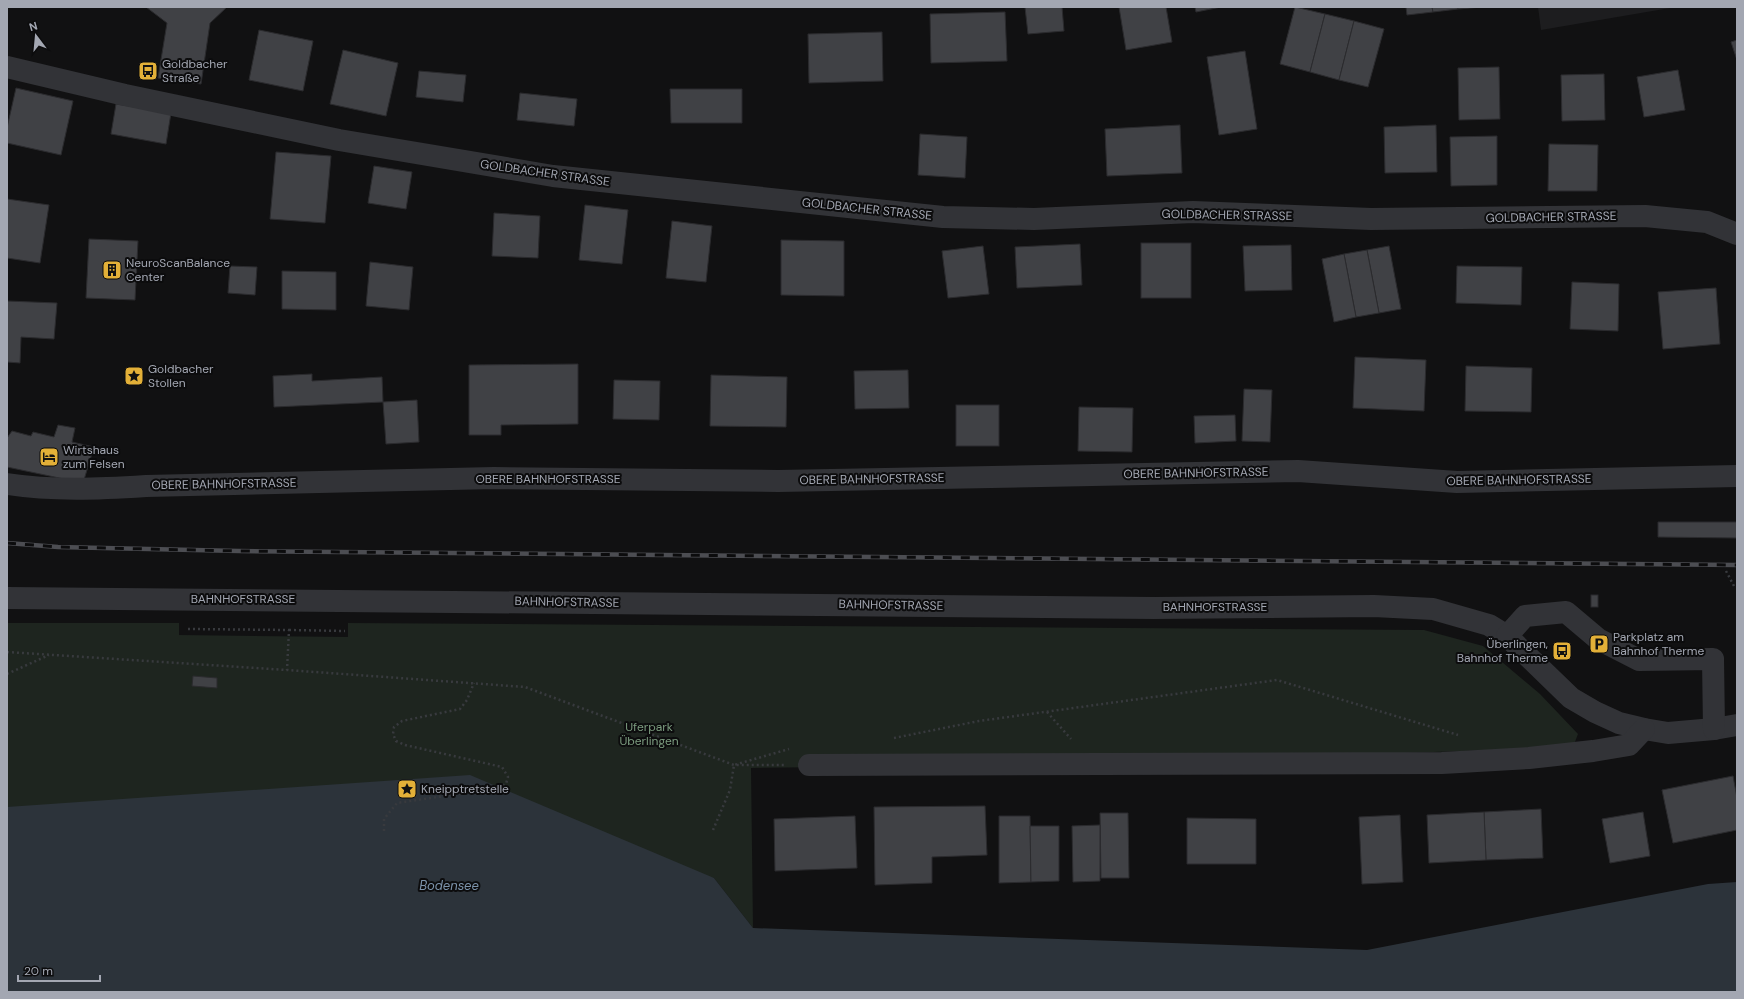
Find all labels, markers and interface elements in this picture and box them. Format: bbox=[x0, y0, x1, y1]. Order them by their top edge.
north arrow bbox=[16, 16, 56, 56]
text: N bbox=[27, 19, 39, 34]
place label: Goldbacher Straße bbox=[162, 56, 228, 86]
bus stop icon: Goldbacher Straße bbox=[137, 60, 159, 82]
street label: GOLDBACHER STRASSE bbox=[479, 156, 611, 190]
street label: GOLDBACHER STRASSE bbox=[801, 194, 933, 224]
street label: GOLDBACHER STRASSE bbox=[1162, 206, 1293, 224]
street label: GOLDBACHER STRASSE bbox=[1486, 208, 1617, 226]
place label: NeuroScanBalance Center bbox=[126, 255, 230, 285]
building icon: NeuroScanBalance Center bbox=[101, 259, 123, 281]
place label: Goldbacher Stollen bbox=[148, 361, 214, 391]
place icon: Goldbacher Stollen bbox=[123, 365, 145, 387]
place label: Wirtshaus zum Felsen bbox=[63, 442, 125, 472]
hotel icon: Wirtshaus zum Felsen bbox=[38, 446, 60, 468]
street label: OBERE BAHNHOFSTRASSE bbox=[1123, 464, 1269, 482]
street label: OBERE BAHNHOFSTRASSE bbox=[799, 470, 945, 488]
street label: OBERE BAHNHOFSTRASSE bbox=[475, 471, 621, 487]
street label: OBERE BAHNHOFSTRASSE bbox=[1446, 471, 1592, 489]
street label: OBERE BAHNHOFSTRASSE bbox=[151, 475, 297, 493]
street label: BAHNHOFSTRASSE bbox=[191, 591, 296, 607]
street label: BAHNHOFSTRASSE bbox=[515, 593, 620, 611]
street label: BAHNHOFSTRASSE bbox=[839, 596, 944, 614]
street label: BAHNHOFSTRASSE bbox=[1163, 599, 1268, 615]
place label: Parkplatz am Bahnhof Therme bbox=[1613, 629, 1704, 659]
parking icon: Parkplatz am Bahnhof Therme bbox=[1588, 633, 1610, 655]
place label: Überlingen, Bahnhof Therme bbox=[1457, 636, 1548, 666]
bus stop icon: Überlingen, Bahnhof Therme bbox=[1551, 640, 1573, 662]
park label: Uferpark Überlingen bbox=[619, 719, 679, 749]
place icon: Kneipptretstelle bbox=[396, 778, 418, 800]
place label: Kneipptretstelle bbox=[421, 781, 509, 797]
water label: Bodensee bbox=[419, 877, 479, 894]
scale bar bbox=[18, 957, 100, 983]
text: 20 m bbox=[24, 963, 53, 979]

